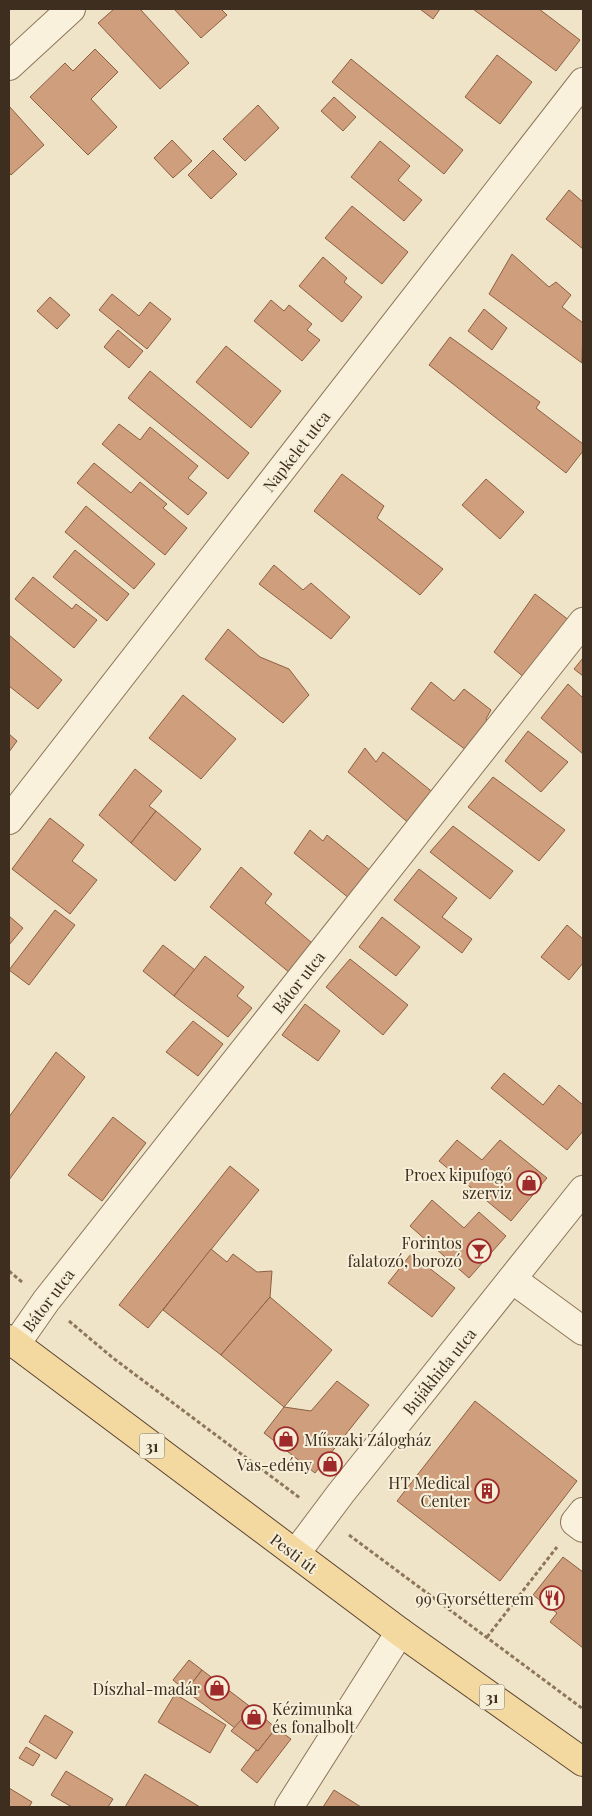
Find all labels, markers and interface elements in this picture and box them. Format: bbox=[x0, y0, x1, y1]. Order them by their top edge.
street label: Napkelet utca bbox=[258, 406, 334, 496]
street label: Bátor utca bbox=[267, 946, 329, 1018]
place label: Proex kipufogó szerviz bbox=[405, 1164, 512, 1203]
shop icon: Proex kipufogó szerviz bbox=[516, 1170, 542, 1196]
place label: Forintos falatozó, borozó bbox=[347, 1232, 462, 1271]
bar icon: Forintos falatozó, borozó bbox=[466, 1238, 492, 1264]
street label: Bátor utca bbox=[17, 1264, 79, 1336]
street label: Bujákhida utca bbox=[398, 1323, 480, 1419]
shop icon: Műszaki Zálogház bbox=[273, 1426, 299, 1452]
place label: Műszaki Zálogház bbox=[304, 1429, 432, 1450]
road number: 31 bbox=[140, 1434, 164, 1458]
shop icon: Vas-edény bbox=[317, 1451, 343, 1477]
place label: Vas-edény bbox=[236, 1454, 312, 1475]
place label: HT Medical Center bbox=[388, 1472, 470, 1511]
building icon: HT Medical Center bbox=[474, 1478, 500, 1504]
street label: Pesti út bbox=[266, 1528, 322, 1578]
restaurant icon: 99 Gyorsétterem bbox=[539, 1585, 565, 1611]
place label: 99 Gyorsétterem bbox=[416, 1588, 534, 1609]
shop icon: Díszhal-madár bbox=[204, 1675, 230, 1701]
place label: Díszhal-madár bbox=[92, 1678, 200, 1699]
road number: 31 bbox=[480, 1684, 504, 1710]
place label: Kézimunka és fonalbolt bbox=[272, 1698, 355, 1737]
shop icon: Kézimunka és fonalbolt bbox=[241, 1704, 267, 1730]

